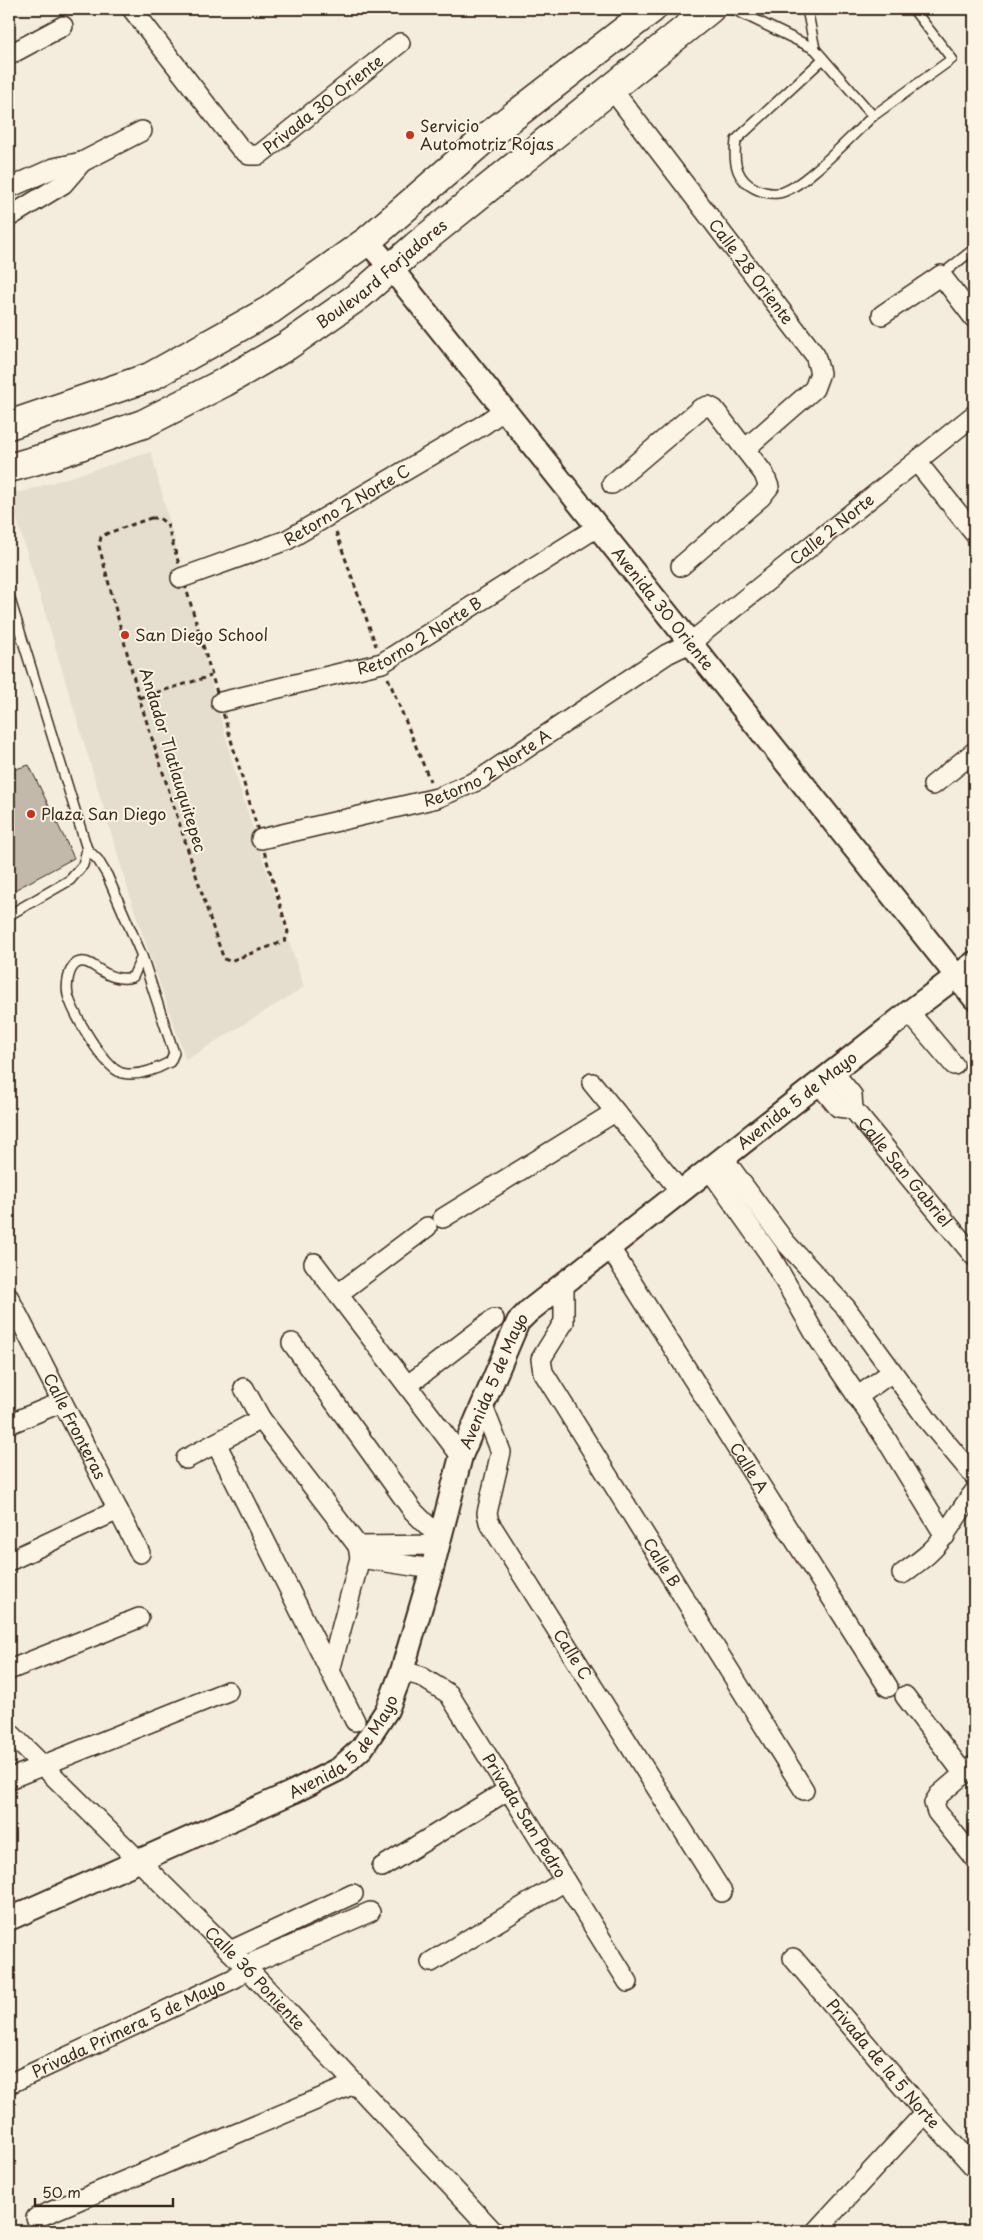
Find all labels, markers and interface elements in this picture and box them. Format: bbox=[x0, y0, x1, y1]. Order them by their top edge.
street label: Privada 30 Oriente bbox=[257, 48, 388, 159]
place label: Servicio Automotriz Rojas bbox=[420, 113, 554, 155]
marker: Servicio Automotriz Rojas bbox=[404, 129, 416, 141]
street label: Boulevard Forjadores bbox=[311, 213, 452, 333]
street label: Calle 28 Oriente bbox=[704, 213, 800, 329]
street label: Retorno 2 Norte C bbox=[279, 458, 414, 551]
street label: Calle 2 Norte bbox=[784, 487, 879, 570]
street label: Avenida 30 Oriente bbox=[607, 541, 721, 675]
street label: Retorno 2 Norte B bbox=[354, 590, 486, 680]
place label: San Diego School bbox=[135, 622, 268, 646]
marker: San Diego School bbox=[119, 629, 131, 641]
street label: Andador Tlatlauquitepec bbox=[134, 665, 213, 855]
street label: Retorno 2 Norte A bbox=[421, 722, 555, 812]
place label: Plaza San Diego bbox=[41, 801, 166, 825]
marker: Plaza San Diego bbox=[25, 808, 37, 820]
street label: Avenida 5 de Mayo bbox=[731, 1045, 861, 1154]
street label: Calle San Gabriel bbox=[853, 1111, 958, 1231]
street label: Avenida 5 de Mayo bbox=[452, 1306, 533, 1452]
street label: Calle Fronteras bbox=[38, 1368, 113, 1483]
street label: Calle A bbox=[725, 1437, 775, 1497]
street label: Calle B bbox=[638, 1532, 687, 1591]
street label: Calle C bbox=[548, 1624, 598, 1684]
street label: Avenida 5 de Mayo bbox=[284, 1691, 403, 1803]
street label: Privada San Pedro bbox=[478, 1748, 573, 1882]
street label: Calle 36 Poniente bbox=[200, 1920, 312, 2035]
street label: Privada Primera 5 de Mayo bbox=[27, 1971, 229, 2083]
street label: Privada de la 5 Norte bbox=[822, 1993, 946, 2133]
scale bar bbox=[35, 2175, 172, 2207]
text: 50 m bbox=[42, 2180, 81, 2203]

